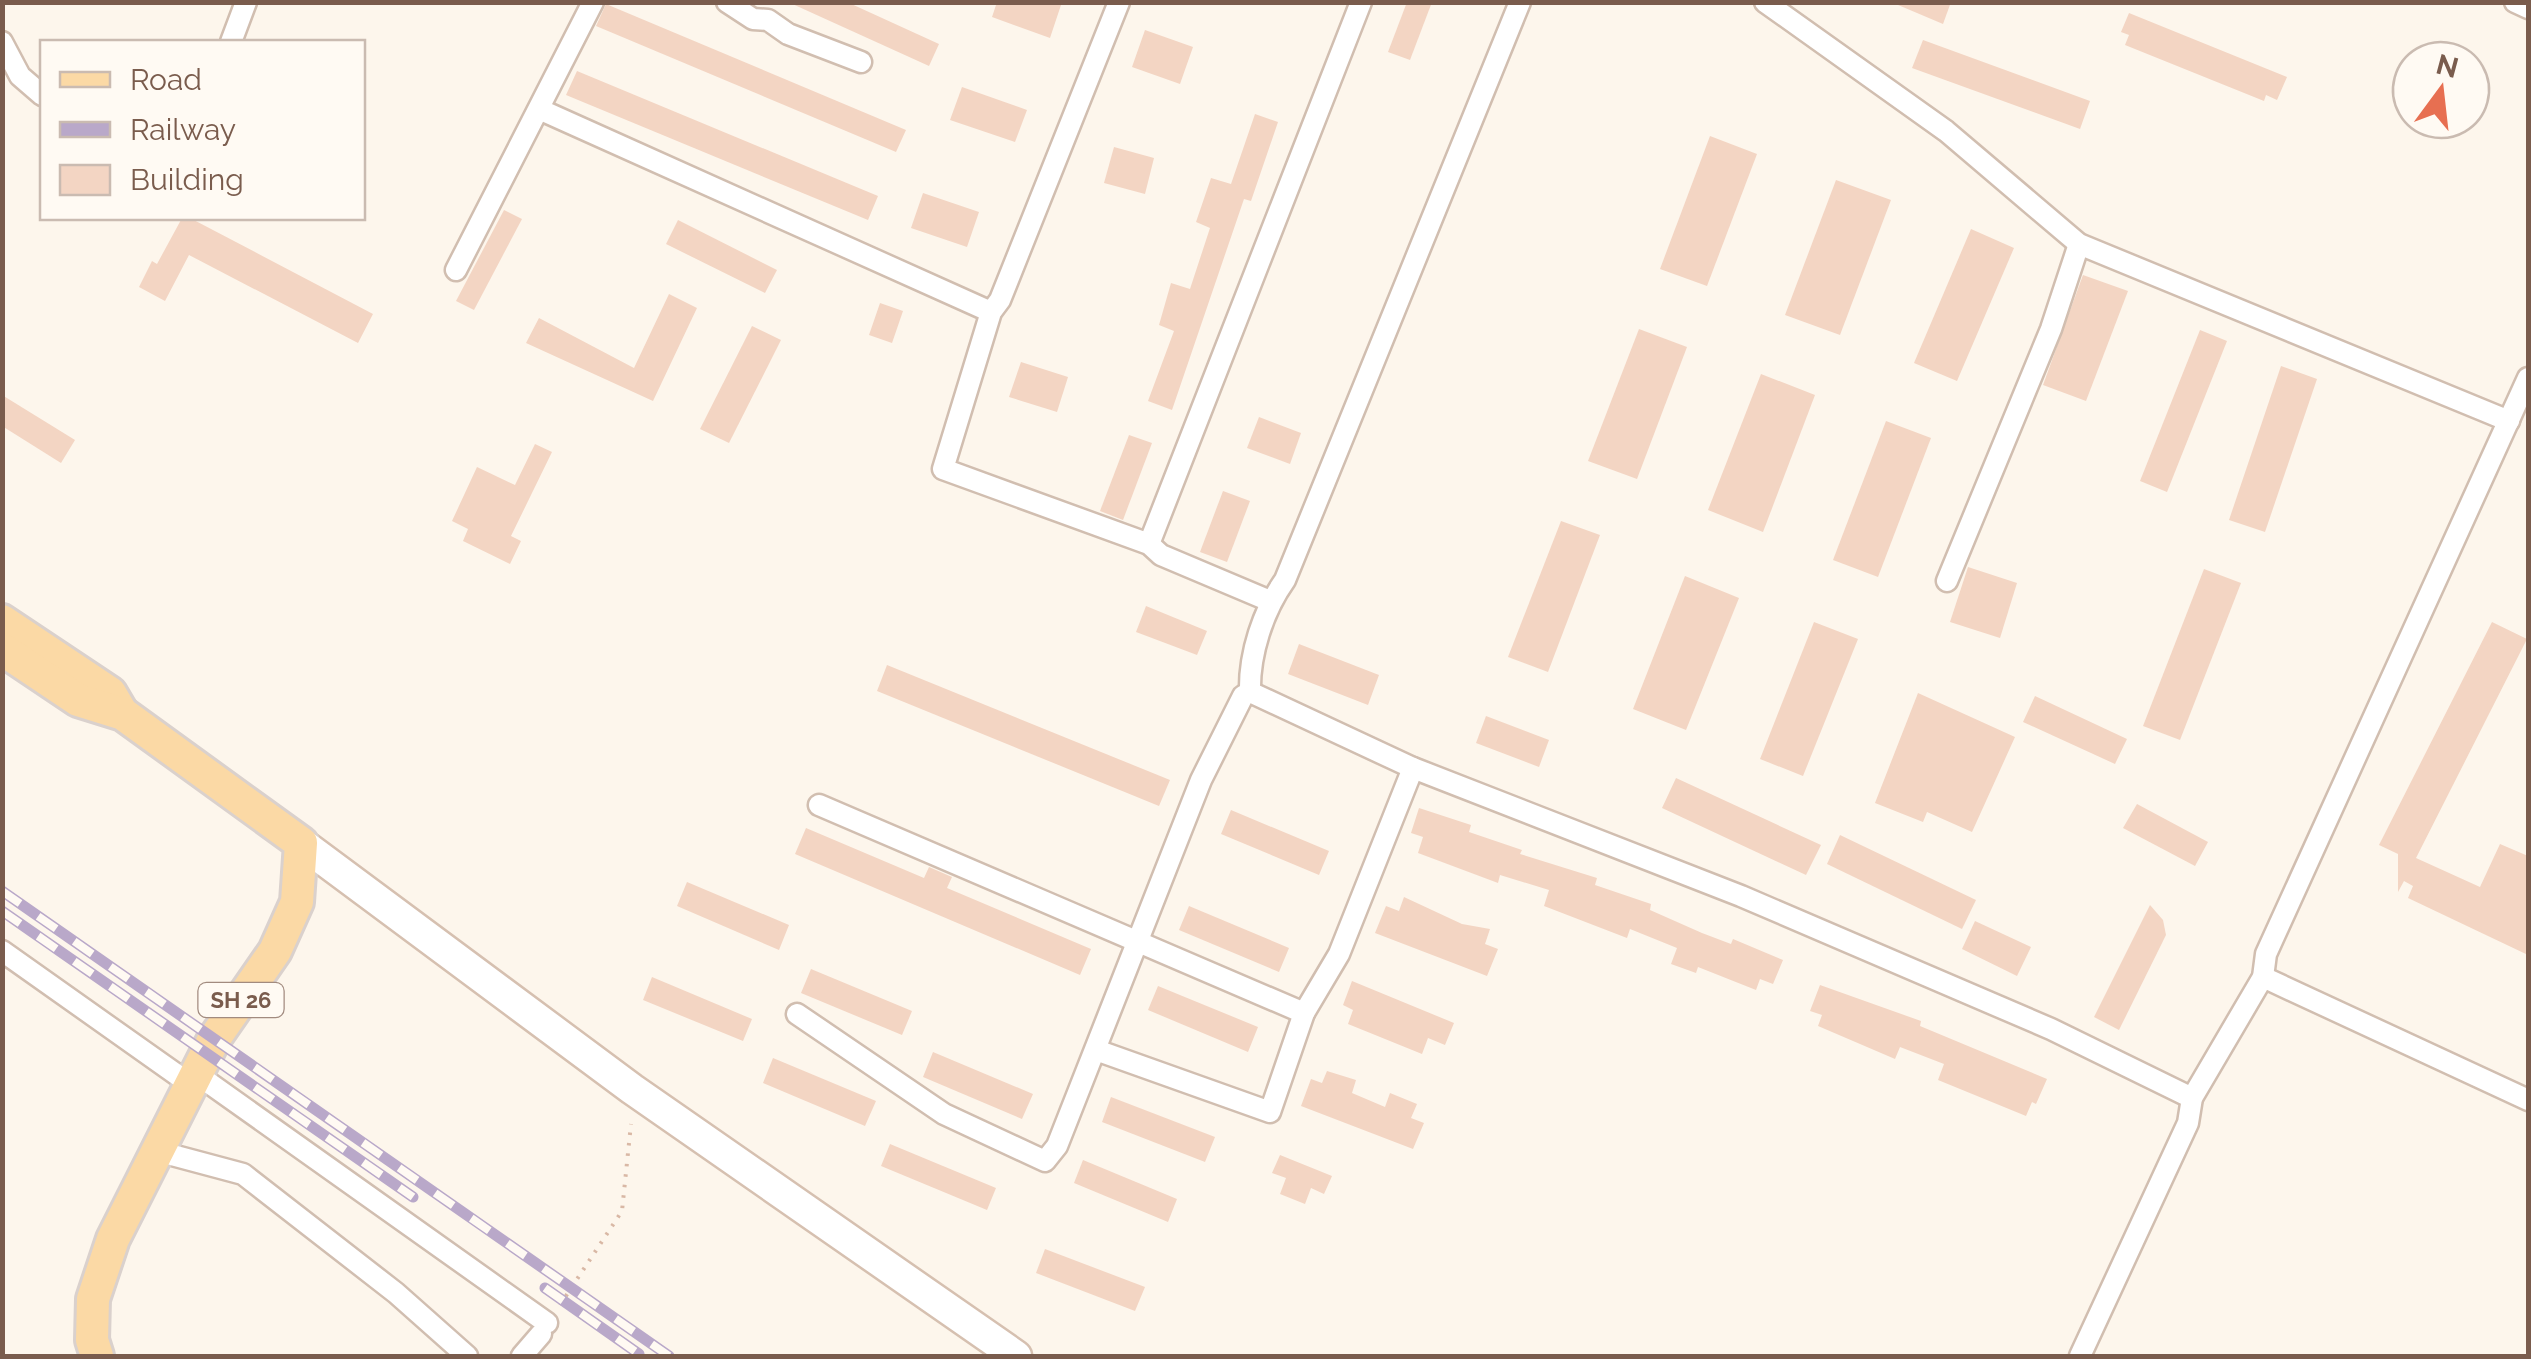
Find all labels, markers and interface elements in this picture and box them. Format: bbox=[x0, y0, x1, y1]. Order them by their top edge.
legend bbox=[40, 40, 365, 220]
north arrow bbox=[2391, 40, 2491, 140]
text: N bbox=[2433, 48, 2462, 85]
text: Road bbox=[130, 62, 202, 97]
text: Railway bbox=[130, 112, 236, 147]
text: Building bbox=[130, 162, 244, 197]
road number: SH 26 bbox=[198, 983, 284, 1017]

